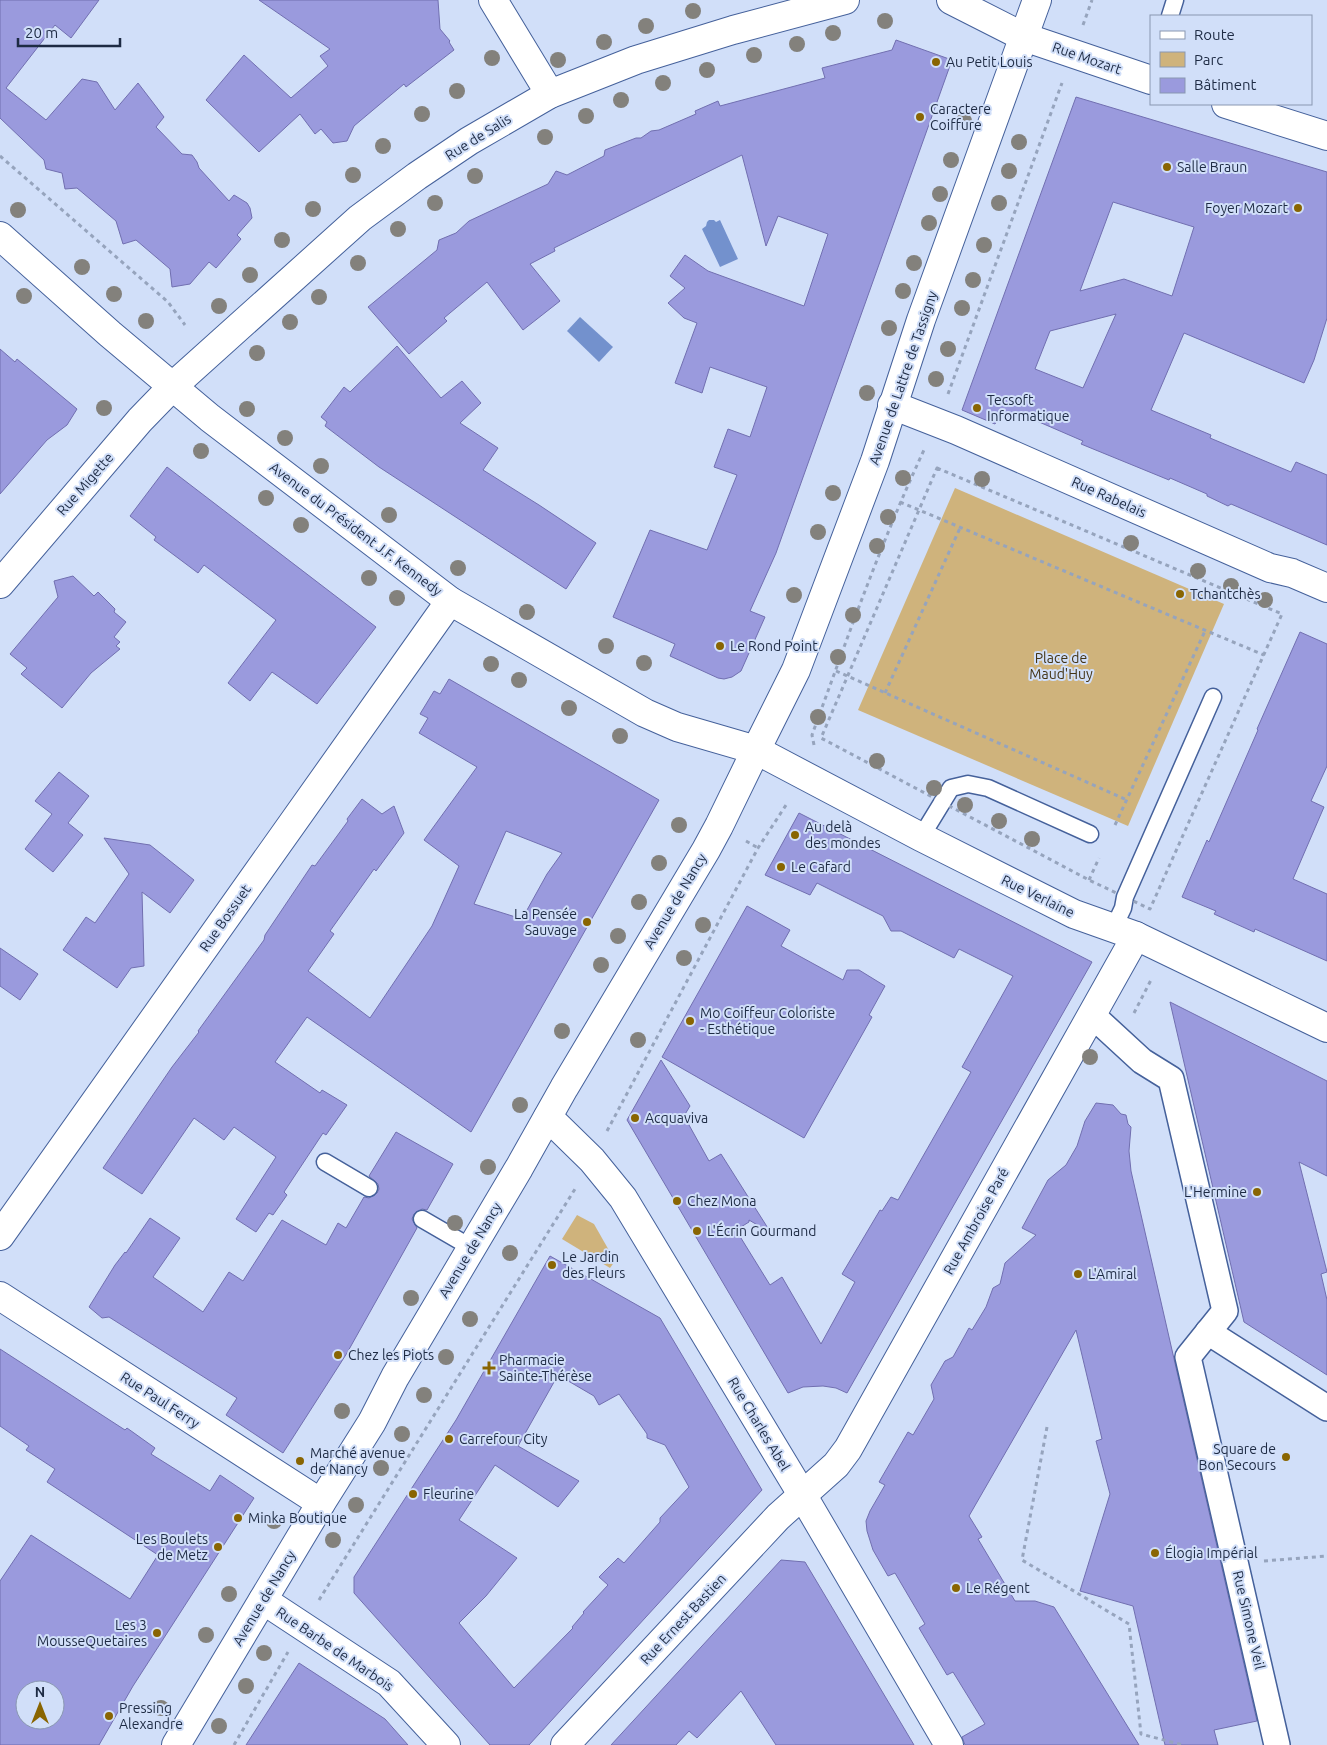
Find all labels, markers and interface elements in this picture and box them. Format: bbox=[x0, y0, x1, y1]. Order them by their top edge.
scale bar bbox=[18, 15, 120, 47]
legend bbox=[1150, 15, 1312, 105]
text: 20 m bbox=[25, 24, 58, 41]
text: Route bbox=[1194, 26, 1235, 43]
street label: Rue Mozart bbox=[1050, 39, 1124, 77]
text: Parc bbox=[1194, 51, 1223, 68]
place label: Au Petit Louis bbox=[946, 54, 1033, 70]
marker: Au Petit Louis bbox=[930, 56, 942, 68]
text: Bâtiment bbox=[1194, 76, 1257, 93]
place label: Caractere Coiffure bbox=[930, 101, 991, 133]
street label: Rue de Salis bbox=[442, 110, 514, 164]
marker: Caractere Coiffure bbox=[914, 111, 926, 123]
place label: Salle Braun bbox=[1177, 159, 1247, 175]
marker: Salle Braun bbox=[1161, 161, 1173, 173]
place label: Foyer Mozart bbox=[1205, 200, 1288, 216]
marker: Foyer Mozart bbox=[1292, 202, 1304, 214]
street label: Avenue de Lattre de Tassigny bbox=[866, 289, 940, 467]
place label: Tecsoft Informatique bbox=[987, 392, 1070, 424]
marker: Tecsoft Informatique bbox=[971, 402, 983, 414]
street label: Rue Migette bbox=[53, 449, 117, 519]
street label: Avenue du Président J.F. Kennedy bbox=[267, 459, 445, 599]
street label: Rue Rabelais bbox=[1069, 473, 1149, 521]
place label: Tchantchès bbox=[1190, 586, 1261, 602]
marker: Tchantchès bbox=[1174, 588, 1186, 600]
place label: Le Rond Point bbox=[730, 638, 818, 654]
marker: Le Rond Point bbox=[714, 640, 726, 652]
park label: Place de Maud'Huy bbox=[1029, 650, 1093, 682]
place label: Au delà des mondes bbox=[805, 819, 880, 851]
marker: Au delà des mondes bbox=[789, 829, 801, 841]
street label: Avenue de Nancy bbox=[640, 850, 710, 951]
place label: Le Cafard bbox=[791, 859, 851, 875]
marker: Le Cafard bbox=[775, 861, 787, 873]
street label: Rue Verlaine bbox=[999, 871, 1077, 921]
street label: Rue Bossuet bbox=[196, 881, 254, 955]
place label: La Pensée Sauvage bbox=[514, 906, 577, 938]
marker: La Pensée Sauvage bbox=[581, 916, 593, 928]
place label: Mo Coiffeur Coloriste - Esthétique bbox=[700, 1005, 835, 1037]
marker: Mo Coiffeur Coloriste - Esthétique bbox=[684, 1015, 696, 1027]
place label: Acquaviva bbox=[645, 1110, 708, 1126]
marker: Acquaviva bbox=[629, 1112, 641, 1124]
street label: Rue Ambroise Paré bbox=[940, 1165, 1012, 1277]
place label: L'Hermine bbox=[1184, 1184, 1247, 1200]
marker: L'Hermine bbox=[1251, 1186, 1263, 1198]
place label: Chez Mona bbox=[687, 1193, 757, 1209]
marker: Chez Mona bbox=[671, 1195, 683, 1207]
street label: Avenue de Nancy bbox=[435, 1199, 505, 1300]
place label: L'Écrin Gourmand bbox=[707, 1222, 816, 1239]
marker: L'Écrin Gourmand bbox=[691, 1225, 703, 1237]
place label: Le Jardin des Fleurs bbox=[562, 1249, 625, 1281]
marker: Le Jardin des Fleurs bbox=[546, 1259, 558, 1271]
place label: L'Amiral bbox=[1088, 1266, 1137, 1282]
marker: L'Amiral bbox=[1072, 1268, 1084, 1280]
place label: Chez les Piots bbox=[348, 1347, 434, 1363]
marker: Chez les Piots bbox=[332, 1349, 344, 1361]
place label: Pharmacie Sainte-Thérèse bbox=[499, 1352, 592, 1384]
marker: Pharmacie Sainte-Thérèse bbox=[483, 1362, 495, 1374]
street label: Rue Paul Ferry bbox=[118, 1369, 203, 1432]
street label: Rue Charles Abel bbox=[725, 1374, 793, 1474]
place label: Carrefour City bbox=[459, 1431, 548, 1447]
marker: Carrefour City bbox=[443, 1433, 455, 1445]
place label: Square de Bon Secours bbox=[1199, 1441, 1276, 1473]
place label: Marché avenue de Nancy bbox=[310, 1445, 406, 1477]
marker: Square de Bon Secours bbox=[1280, 1451, 1292, 1463]
marker: Marché avenue de Nancy bbox=[294, 1455, 306, 1467]
place label: Fleurine bbox=[423, 1486, 474, 1502]
marker: Fleurine bbox=[407, 1488, 419, 1500]
place label: Minka Boutique bbox=[248, 1510, 347, 1526]
marker: Minka Boutique bbox=[232, 1512, 244, 1524]
place label: Les Boulets de Metz bbox=[136, 1531, 208, 1563]
marker: Les Boulets de Metz bbox=[212, 1541, 224, 1553]
place label: Élogia Impérial bbox=[1165, 1544, 1258, 1561]
street label: Avenue de Nancy bbox=[229, 1547, 299, 1648]
marker: Élogia Impérial bbox=[1149, 1547, 1161, 1559]
street label: Rue Simone Veil bbox=[1230, 1569, 1268, 1671]
street label: Rue Ernest Bastien bbox=[637, 1570, 729, 1668]
place label: Le Régent bbox=[966, 1580, 1030, 1596]
marker: Le Régent bbox=[950, 1582, 962, 1594]
street label: Rue Barbe de Marbois bbox=[273, 1604, 397, 1694]
place label: Les 3 MousseQuetaires bbox=[37, 1617, 147, 1649]
marker: Les 3 MousseQuetaires bbox=[151, 1627, 163, 1639]
north arrow bbox=[15, 1680, 65, 1730]
text: N bbox=[35, 1684, 45, 1700]
place label: Pressing Alexandre bbox=[119, 1700, 183, 1732]
marker: Pressing Alexandre bbox=[103, 1710, 115, 1722]

